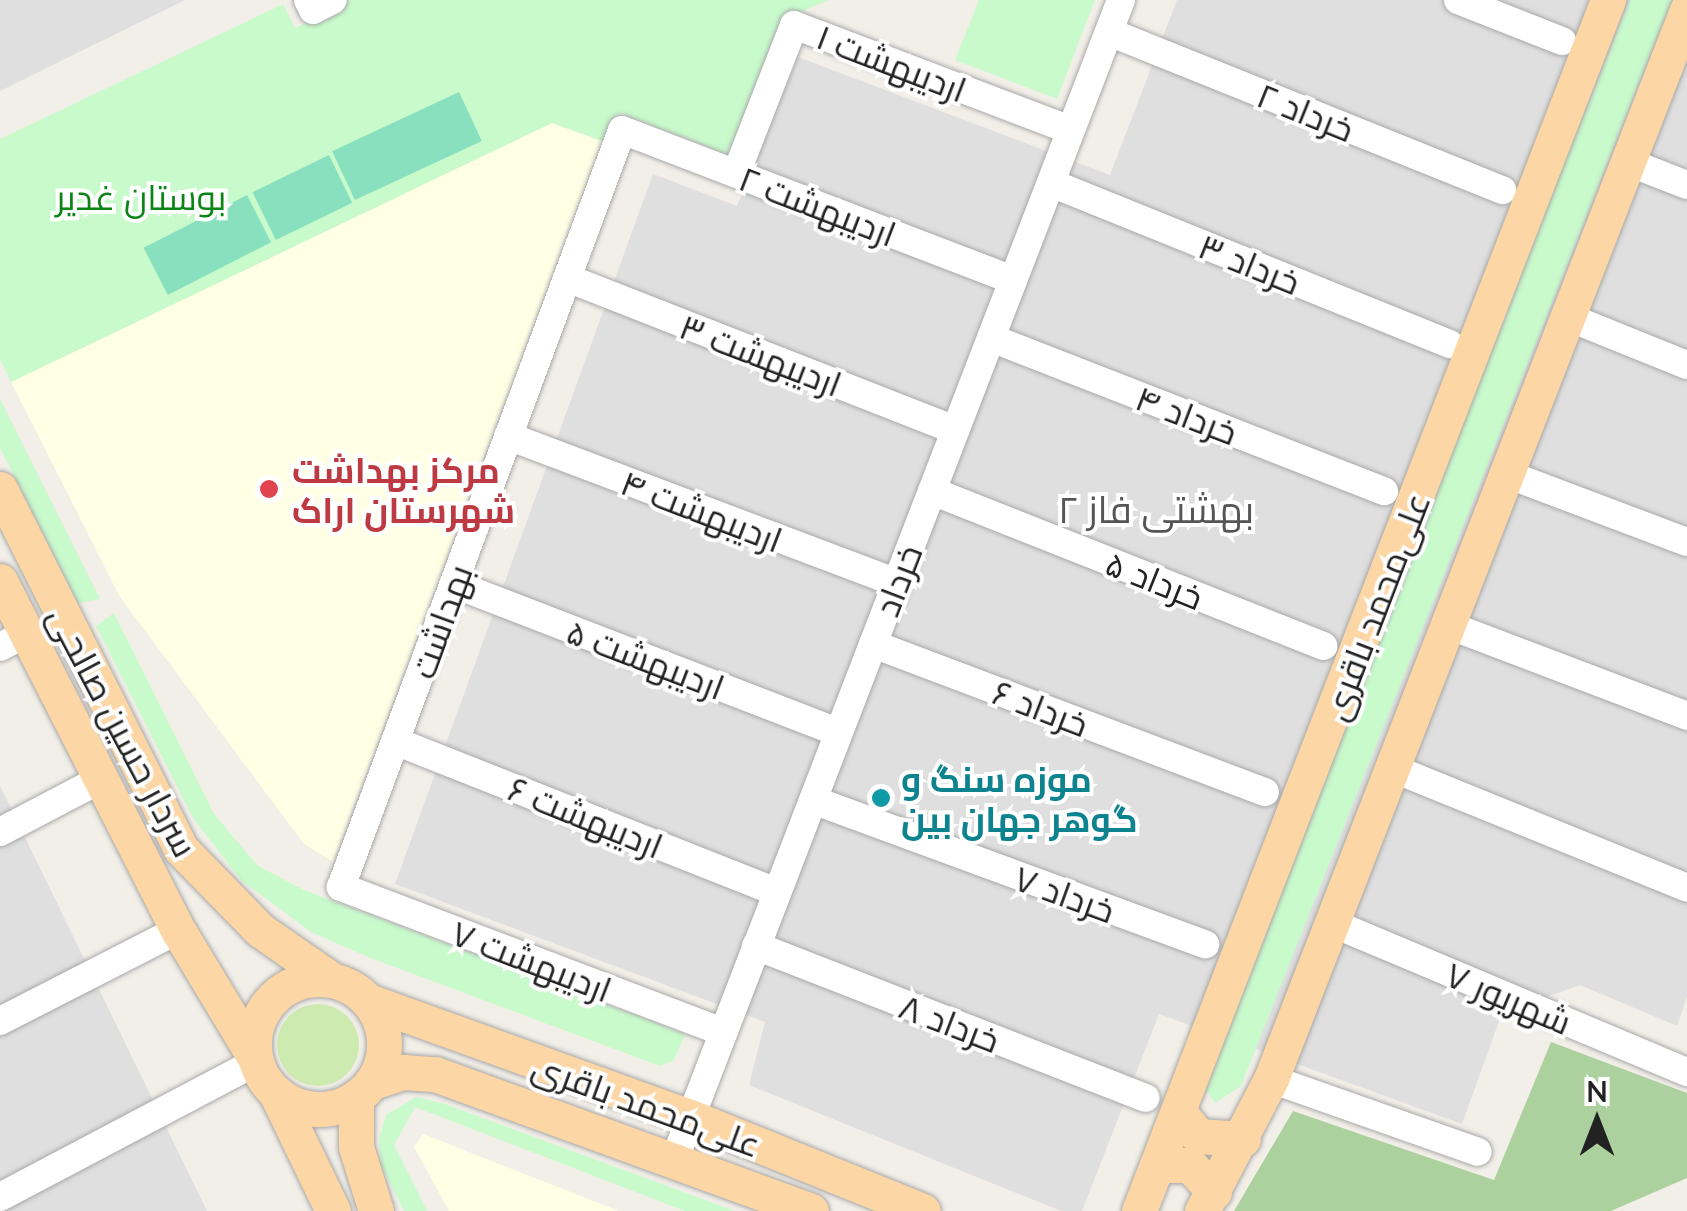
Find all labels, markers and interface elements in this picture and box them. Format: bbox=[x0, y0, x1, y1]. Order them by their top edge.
street label: اردیبهشت ۱ bbox=[811, 14, 973, 110]
street label: خرداد ۲ bbox=[1252, 73, 1360, 149]
street label: اردیبهشت ۲ bbox=[734, 156, 902, 254]
park label: بوستان غدیر bbox=[56, 175, 226, 217]
street label: خرداد ۳ bbox=[1193, 224, 1307, 302]
street label: اردیبهشت ۳ bbox=[674, 304, 848, 404]
street label: خرداد ۴ bbox=[1130, 376, 1244, 452]
place label: مرکز بهداشت شهرستان اراک bbox=[292, 448, 515, 530]
street label: اردیبهشت ۴ bbox=[616, 460, 788, 560]
marker: مرکز بهداشت شهرستان اراک bbox=[256, 476, 282, 502]
district label: بهشتی فاز ۲ bbox=[1058, 486, 1254, 532]
street label: علی‌محمد باقری bbox=[1312, 486, 1438, 726]
street label: خرداد bbox=[864, 538, 930, 622]
street label: خرداد ۵ bbox=[1100, 541, 1210, 617]
street label: بهداشت bbox=[400, 558, 480, 684]
street label: سردار حسین صالحی bbox=[40, 599, 208, 863]
street label: اردیبهشت ۵ bbox=[561, 609, 731, 707]
street label: خرداد ۶ bbox=[987, 670, 1095, 744]
place label: موزه سنگ و گوهر جهان بین bbox=[901, 757, 1138, 839]
street label: اردیبهشت ۶ bbox=[503, 766, 669, 866]
marker: موزه سنگ و گوهر جهان بین bbox=[870, 787, 892, 809]
street label: خرداد ۷ bbox=[1009, 855, 1121, 931]
street label: اردیبهشت ۷ bbox=[446, 910, 618, 1010]
street label: شهریور ۷ bbox=[1440, 952, 1578, 1042]
street label: خرداد ۸ bbox=[894, 984, 1006, 1060]
street label: علی‌محمد باقری bbox=[527, 1043, 767, 1165]
north arrow bbox=[1547, 1071, 1647, 1171]
text: N bbox=[1586, 1074, 1608, 1108]

